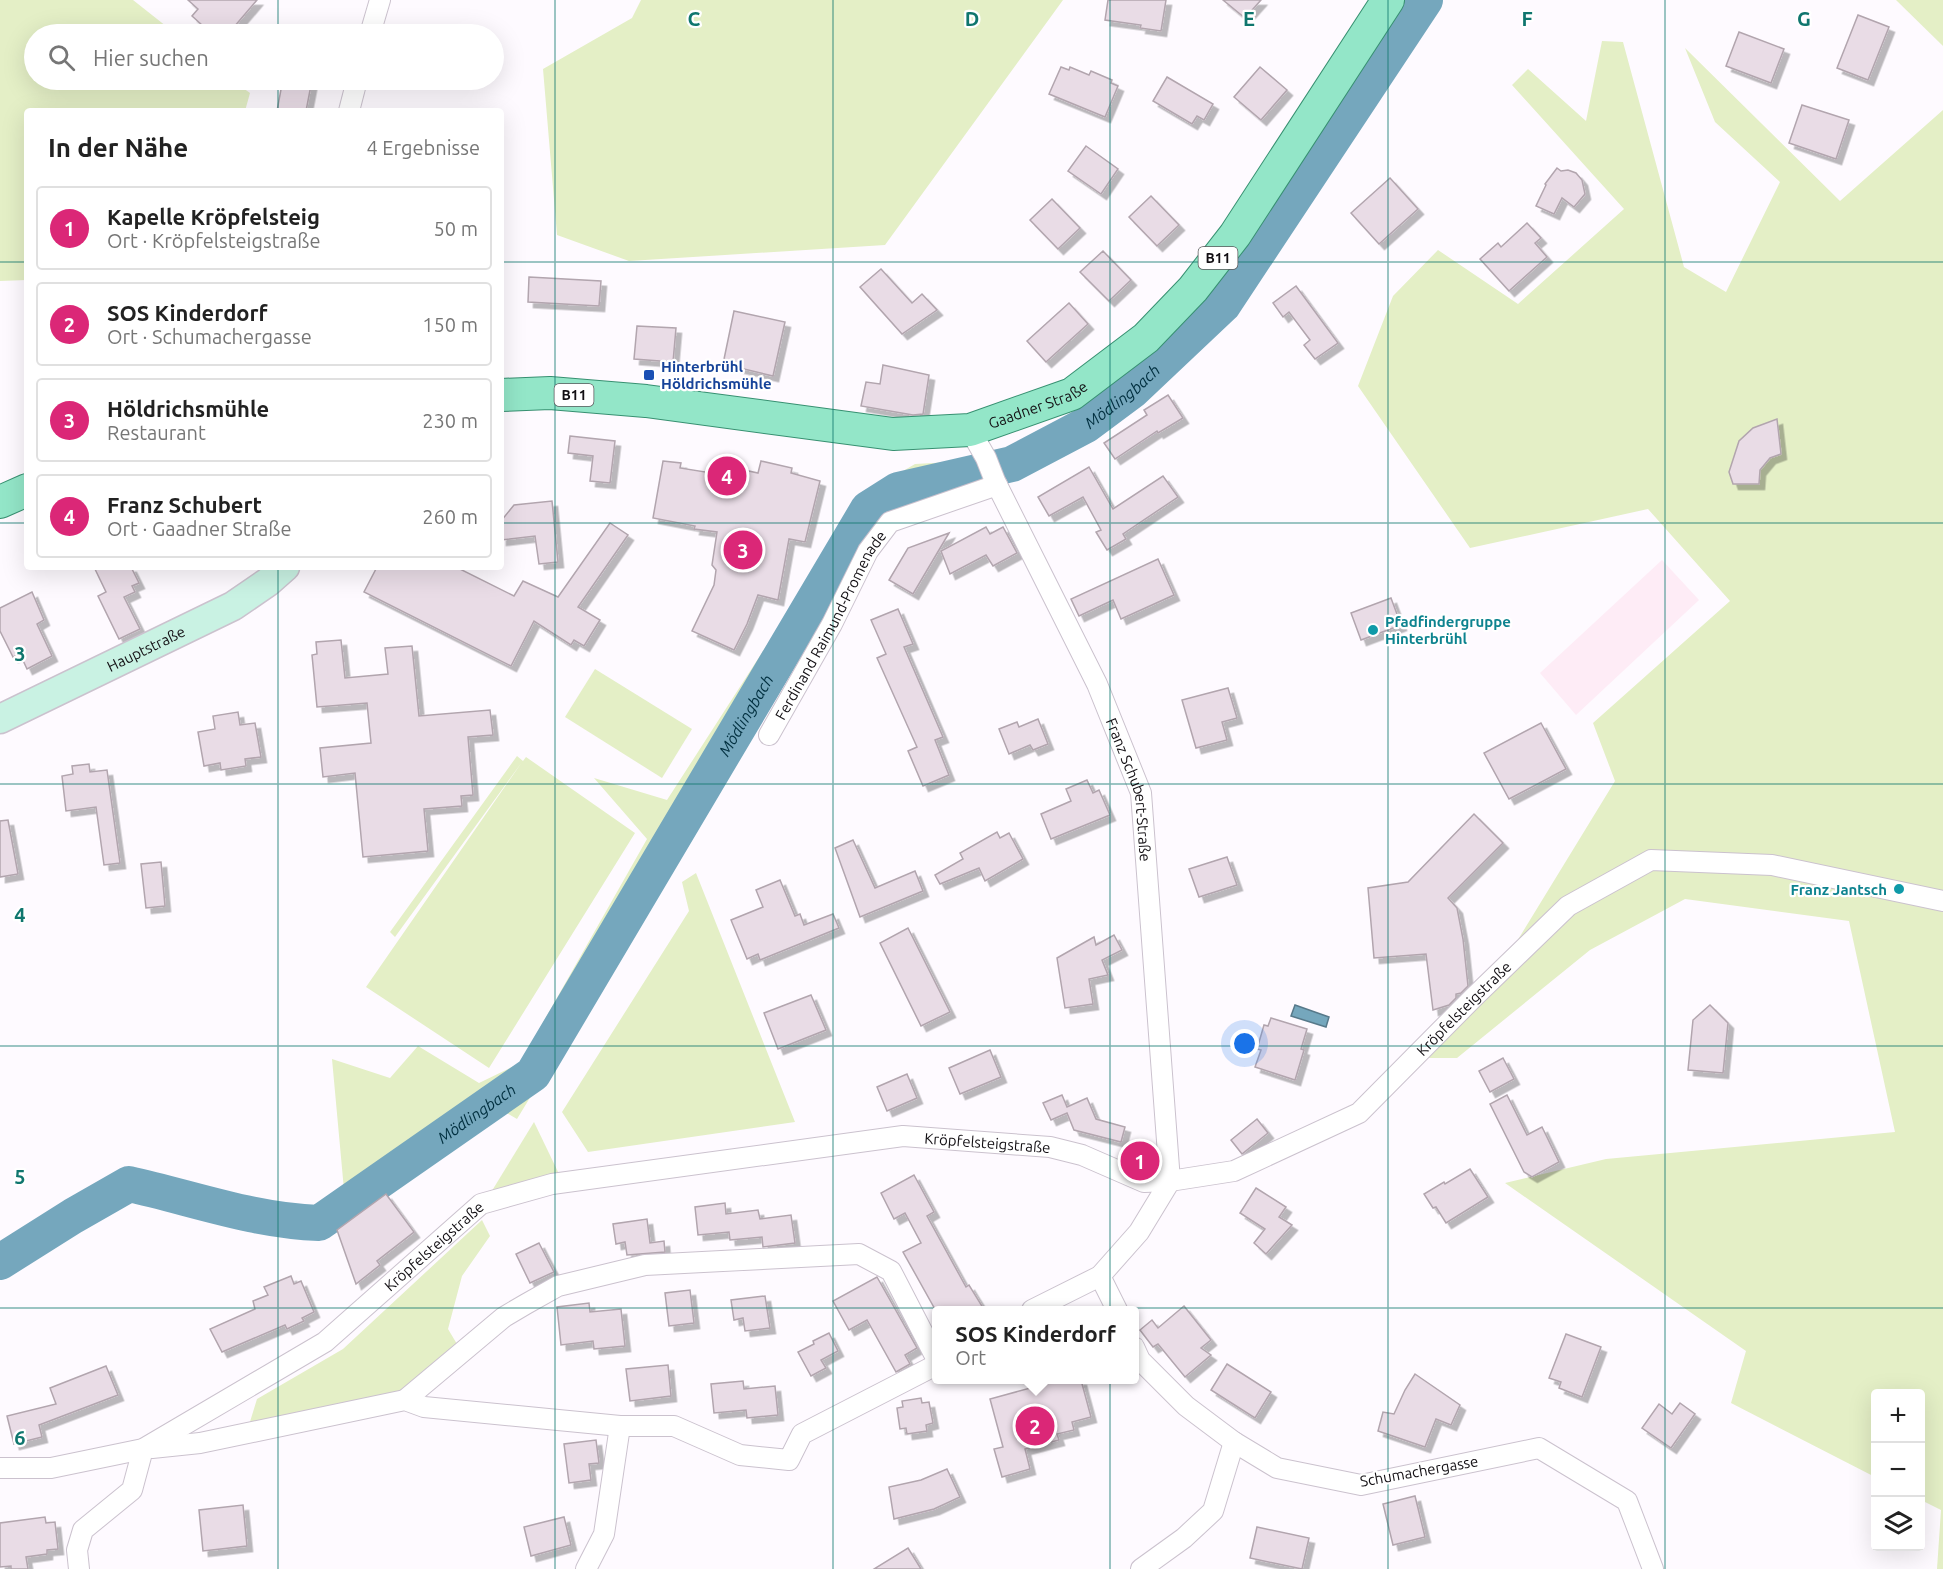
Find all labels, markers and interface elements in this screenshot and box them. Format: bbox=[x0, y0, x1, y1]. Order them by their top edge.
text: C bbox=[688, 7, 701, 30]
text: D bbox=[965, 7, 979, 30]
text: E bbox=[1243, 7, 1255, 30]
text: F bbox=[1521, 7, 1533, 30]
text: G bbox=[1797, 7, 1811, 30]
search box bbox=[24, 24, 504, 90]
icon: search bbox=[45, 41, 78, 74]
text: Hier suchen bbox=[93, 45, 209, 70]
text: In der Nähe bbox=[48, 133, 188, 162]
text: 4 Ergebnisse bbox=[366, 136, 480, 159]
text: Kapelle Kröpfelsteig bbox=[107, 204, 320, 229]
text: 1 bbox=[64, 217, 75, 240]
text: 50 m bbox=[434, 217, 478, 240]
text: Ort · Kröpfelsteigstraße bbox=[107, 229, 320, 252]
road number: B11 bbox=[1198, 247, 1238, 269]
text: SOS Kinderdorf bbox=[107, 300, 268, 325]
text: 2 bbox=[64, 313, 75, 336]
text: 150 m bbox=[422, 313, 478, 336]
text: Ort · Schumachergasse bbox=[107, 325, 312, 348]
place label: Hinterbrühl Höldrichsmühle bbox=[661, 358, 772, 392]
water label: Mödlingbach bbox=[1081, 361, 1163, 432]
marker: Hinterbrühl Höldrichsmühle bbox=[642, 368, 656, 382]
street label: Gaadner Straße bbox=[986, 377, 1090, 431]
road number: B11 bbox=[554, 384, 594, 406]
text: Höldrichsmühle bbox=[107, 396, 269, 421]
text: 3 bbox=[64, 409, 75, 432]
text: 230 m bbox=[422, 409, 478, 432]
text: Restaurant bbox=[107, 421, 206, 444]
pin: 4 bbox=[708, 454, 746, 498]
text: Franz Schubert bbox=[107, 492, 262, 517]
text: 4 bbox=[64, 505, 75, 528]
text: 260 m bbox=[422, 505, 478, 528]
text: Ort · Gaadner Straße bbox=[107, 517, 291, 540]
street label: Ferdinand Raimund-Promenade bbox=[771, 527, 889, 722]
pin: 3 bbox=[724, 528, 762, 572]
place label: Pfadfindergruppe Hinterbrühl bbox=[1385, 613, 1511, 647]
street label: Hauptstraße bbox=[104, 622, 188, 674]
marker: Pfadfindergruppe Hinterbrühl bbox=[1366, 623, 1380, 637]
text: 3 bbox=[14, 642, 26, 665]
water label: Mödlingbach bbox=[715, 671, 777, 759]
street label: Franz Schubert-Straße bbox=[1103, 715, 1155, 862]
place label: Franz Jantsch bbox=[1791, 881, 1887, 898]
marker: Franz Jantsch bbox=[1892, 882, 1906, 896]
text: 4 bbox=[14, 903, 26, 926]
street label: Kröpfelsteigstraße bbox=[1413, 958, 1514, 1059]
your location bbox=[1230, 1029, 1259, 1058]
water label: Mödlingbach bbox=[434, 1080, 519, 1147]
street label: Kröpfelsteigstraße bbox=[924, 1129, 1051, 1156]
pin: 1 bbox=[1120, 1138, 1160, 1184]
text: 5 bbox=[14, 1165, 26, 1188]
street label: Kröpfelsteigstraße bbox=[381, 1198, 487, 1294]
popup bbox=[932, 1306, 1139, 1384]
text: SOS Kinderdorf bbox=[955, 1321, 1116, 1346]
text: Ort bbox=[955, 1346, 986, 1369]
map controls bbox=[1871, 1389, 1925, 1551]
button: + bbox=[1871, 1389, 1925, 1443]
pin: 2 bbox=[1016, 1404, 1054, 1448]
text: 6 bbox=[14, 1426, 26, 1449]
button: − bbox=[1871, 1443, 1925, 1497]
street label: Schumachergasse bbox=[1359, 1452, 1479, 1490]
button: layers bbox=[1871, 1497, 1925, 1551]

